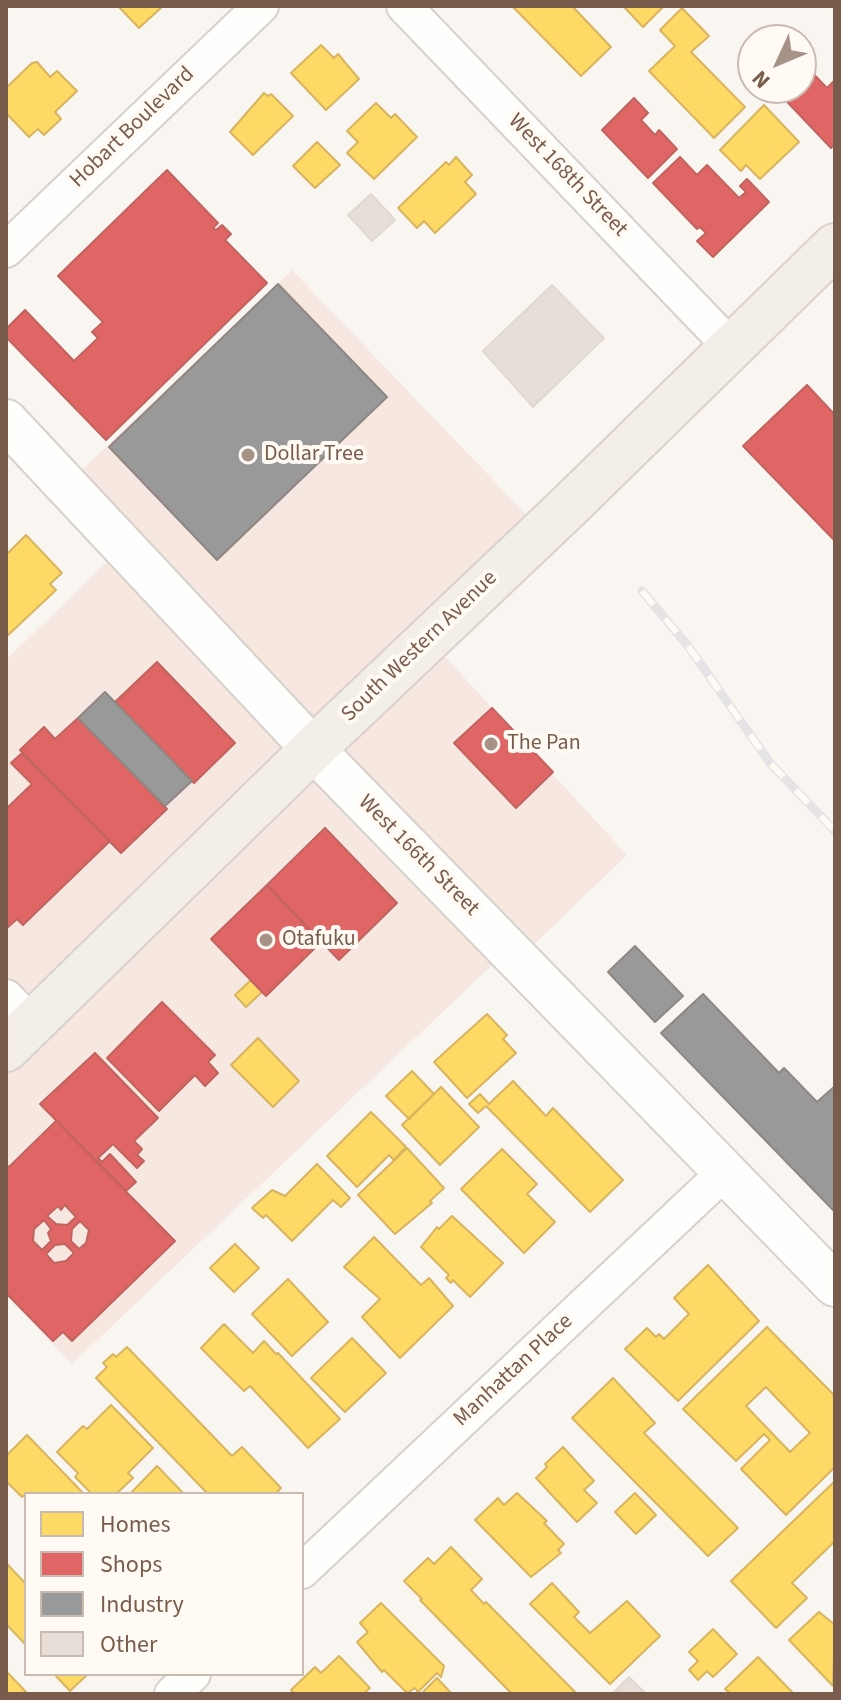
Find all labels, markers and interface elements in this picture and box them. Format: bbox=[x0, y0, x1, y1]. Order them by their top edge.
north arrow bbox=[737, 24, 817, 104]
street label: Hobart Boulevard bbox=[65, 62, 201, 194]
text: N bbox=[745, 63, 778, 96]
street label: West 168th Street bbox=[502, 109, 632, 243]
place label: Dollar Tree bbox=[264, 442, 364, 468]
marker: Dollar Tree bbox=[239, 446, 257, 464]
street label: South Western Avenue bbox=[337, 566, 503, 728]
place label: The Pan bbox=[507, 731, 581, 757]
marker: The Pan bbox=[482, 735, 500, 753]
street label: West 166th Street bbox=[352, 790, 484, 922]
place label: Otafuku bbox=[282, 927, 356, 953]
marker: Otafuku bbox=[257, 931, 275, 949]
street label: Manhattan Place bbox=[449, 1309, 579, 1433]
legend bbox=[24, 1492, 304, 1676]
text: Homes bbox=[100, 1507, 171, 1542]
text: Shops bbox=[100, 1547, 162, 1582]
text: Industry bbox=[100, 1587, 184, 1622]
text: Other bbox=[100, 1627, 157, 1662]

